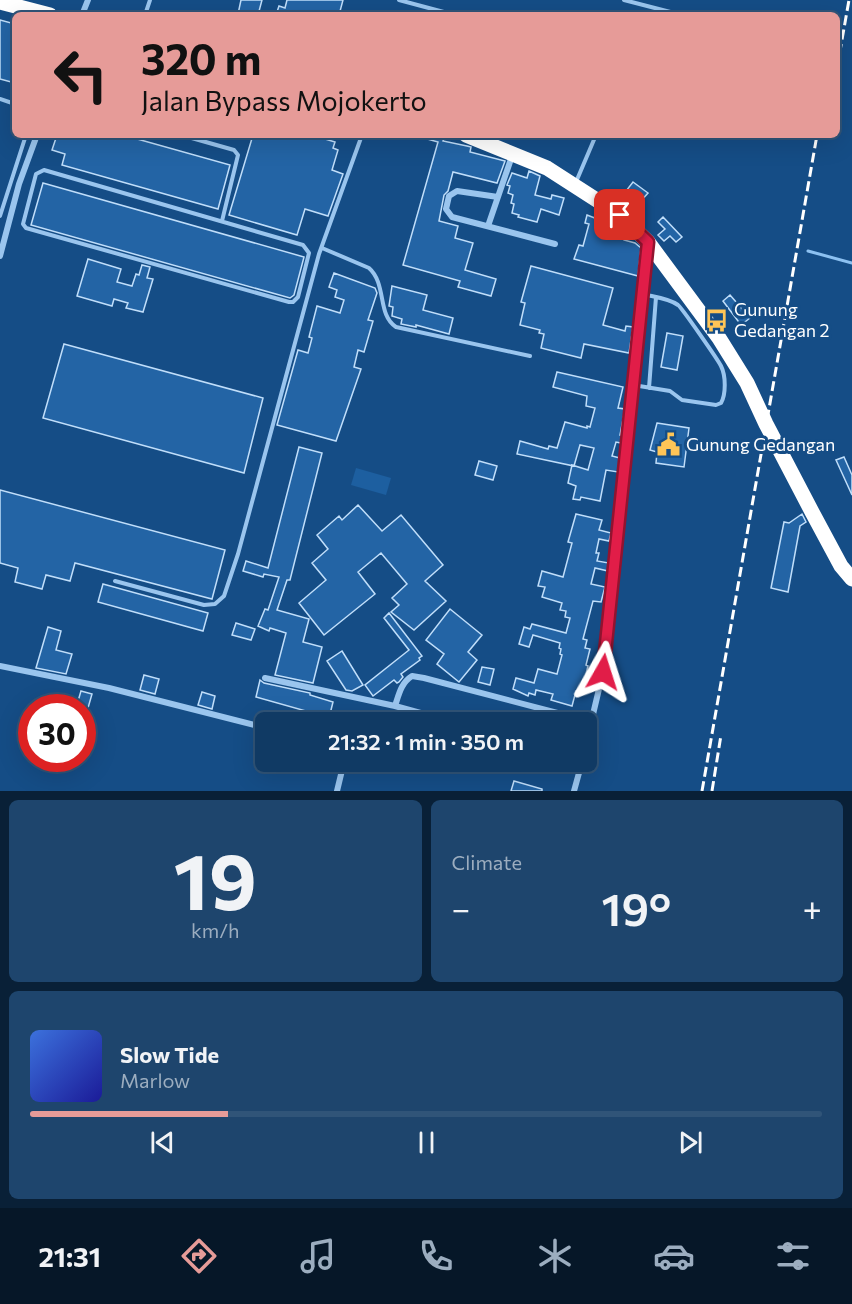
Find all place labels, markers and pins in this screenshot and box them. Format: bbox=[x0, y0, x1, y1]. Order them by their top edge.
pin bbox=[594, 189, 645, 240]
place label: Gunung Gedangan 2 bbox=[734, 298, 830, 341]
bus stop icon: Gunung Gedangan 2 bbox=[703, 307, 729, 333]
public building icon: Gunung Gedangan bbox=[655, 432, 681, 458]
place label: Gunung Gedangan bbox=[686, 433, 835, 455]

